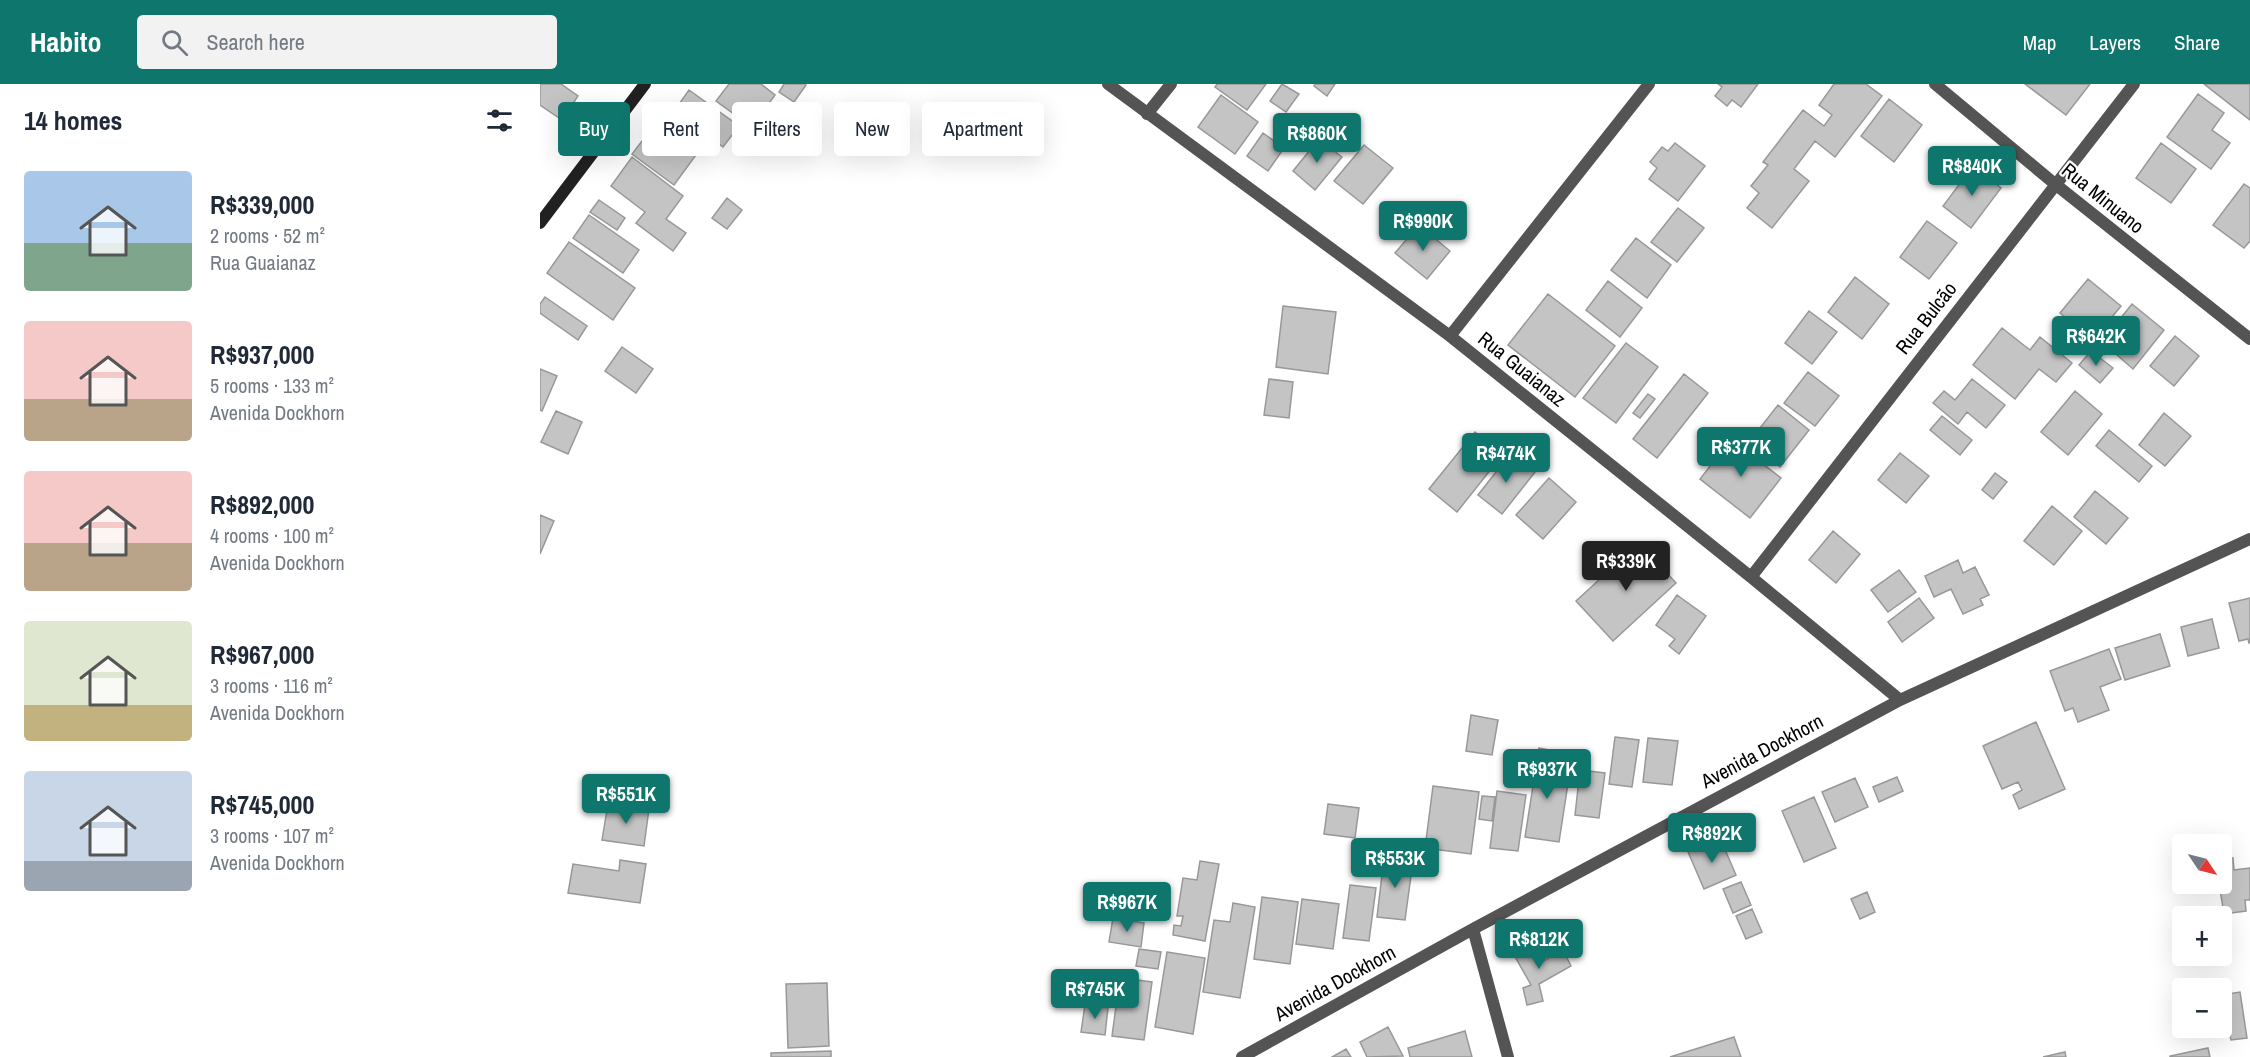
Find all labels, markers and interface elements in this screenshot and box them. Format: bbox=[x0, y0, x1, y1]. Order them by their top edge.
search box bbox=[137, 15, 557, 69]
text: Habito bbox=[30, 23, 101, 61]
icon: search bbox=[158, 26, 191, 59]
text: Search here bbox=[206, 27, 305, 57]
text: Map bbox=[2023, 28, 2056, 57]
text: Layers bbox=[2089, 28, 2141, 57]
text: Share bbox=[2174, 28, 2220, 57]
chip: Buy bbox=[558, 102, 630, 156]
chip: Rent bbox=[642, 102, 720, 156]
chip: Filters bbox=[732, 102, 822, 156]
chip: New bbox=[834, 102, 910, 156]
chip: Apartment bbox=[922, 102, 1044, 156]
text: 14 homes bbox=[24, 103, 122, 138]
icon: filters bbox=[483, 104, 516, 137]
pin: R$860K bbox=[1268, 113, 1366, 164]
text: R$860K bbox=[1287, 119, 1347, 146]
pin: R$840K bbox=[1923, 146, 2021, 197]
text: R$840K bbox=[1942, 152, 2002, 179]
street label: Rua Minuano bbox=[2057, 156, 2150, 239]
text: R$339,000 bbox=[210, 187, 314, 222]
icon: home bbox=[72, 195, 144, 267]
pin: R$990K bbox=[1374, 201, 1472, 252]
text: R$990K bbox=[1393, 207, 1453, 234]
text: 2 rooms · 52 m² bbox=[210, 222, 325, 249]
text: Rua Guaianaz bbox=[210, 249, 316, 276]
street label: Rua Bulcão bbox=[1889, 276, 1962, 359]
pin: R$642K bbox=[2047, 316, 2145, 367]
text: R$642K bbox=[2066, 322, 2126, 349]
street label: Rua Guaianaz bbox=[1473, 325, 1572, 412]
text: R$937,000 bbox=[210, 337, 314, 372]
icon: home bbox=[72, 345, 144, 417]
text: 5 rooms · 133 m² bbox=[210, 372, 334, 399]
text: Avenida Dockhorn bbox=[210, 399, 345, 426]
pin: R$377K bbox=[1692, 427, 1790, 478]
pin: R$474K bbox=[1457, 433, 1555, 484]
text: R$377K bbox=[1711, 433, 1771, 460]
text: R$474K bbox=[1476, 439, 1536, 466]
text: R$892,000 bbox=[210, 487, 314, 522]
icon: home bbox=[72, 495, 144, 567]
text: 4 rooms · 100 m² bbox=[210, 522, 334, 549]
pin: R$339K bbox=[1577, 541, 1675, 592]
text: R$339K bbox=[1596, 547, 1656, 574]
text: Avenida Dockhorn bbox=[210, 549, 345, 576]
text: R$967,000 bbox=[210, 637, 314, 672]
icon: home bbox=[72, 645, 144, 717]
text: 3 rooms · 116 m² bbox=[210, 672, 333, 699]
text: Avenida Dockhorn bbox=[210, 699, 345, 726]
street label: Avenida Dockhorn bbox=[1695, 707, 1828, 795]
pin: R$937K bbox=[1498, 749, 1596, 800]
text: R$937K bbox=[1517, 755, 1577, 782]
pin: R$551K bbox=[577, 774, 675, 825]
text: R$551K bbox=[596, 780, 656, 807]
text: R$745,000 bbox=[210, 787, 314, 822]
icon: home bbox=[72, 795, 144, 867]
pin: R$892K bbox=[1663, 813, 1761, 864]
text: R$892K bbox=[1682, 819, 1742, 846]
text: 3 rooms · 107 m² bbox=[210, 822, 334, 849]
north arrow bbox=[2172, 834, 2232, 894]
map controls bbox=[2172, 834, 2232, 1038]
pin: R$553K bbox=[1346, 838, 1444, 889]
text: R$553K bbox=[1365, 844, 1425, 871]
text: Avenida Dockhorn bbox=[210, 849, 345, 876]
pin: R$967K bbox=[1078, 882, 1176, 933]
text: R$967K bbox=[1097, 888, 1157, 915]
button: + bbox=[2172, 906, 2232, 966]
pin: R$812K bbox=[1490, 919, 1588, 970]
text: R$812K bbox=[1509, 925, 1569, 952]
street label: Avenida Dockhorn bbox=[1268, 938, 1400, 1027]
pin: R$745K bbox=[1046, 969, 1144, 1020]
text: R$745K bbox=[1065, 975, 1125, 1002]
button: − bbox=[2172, 978, 2232, 1038]

